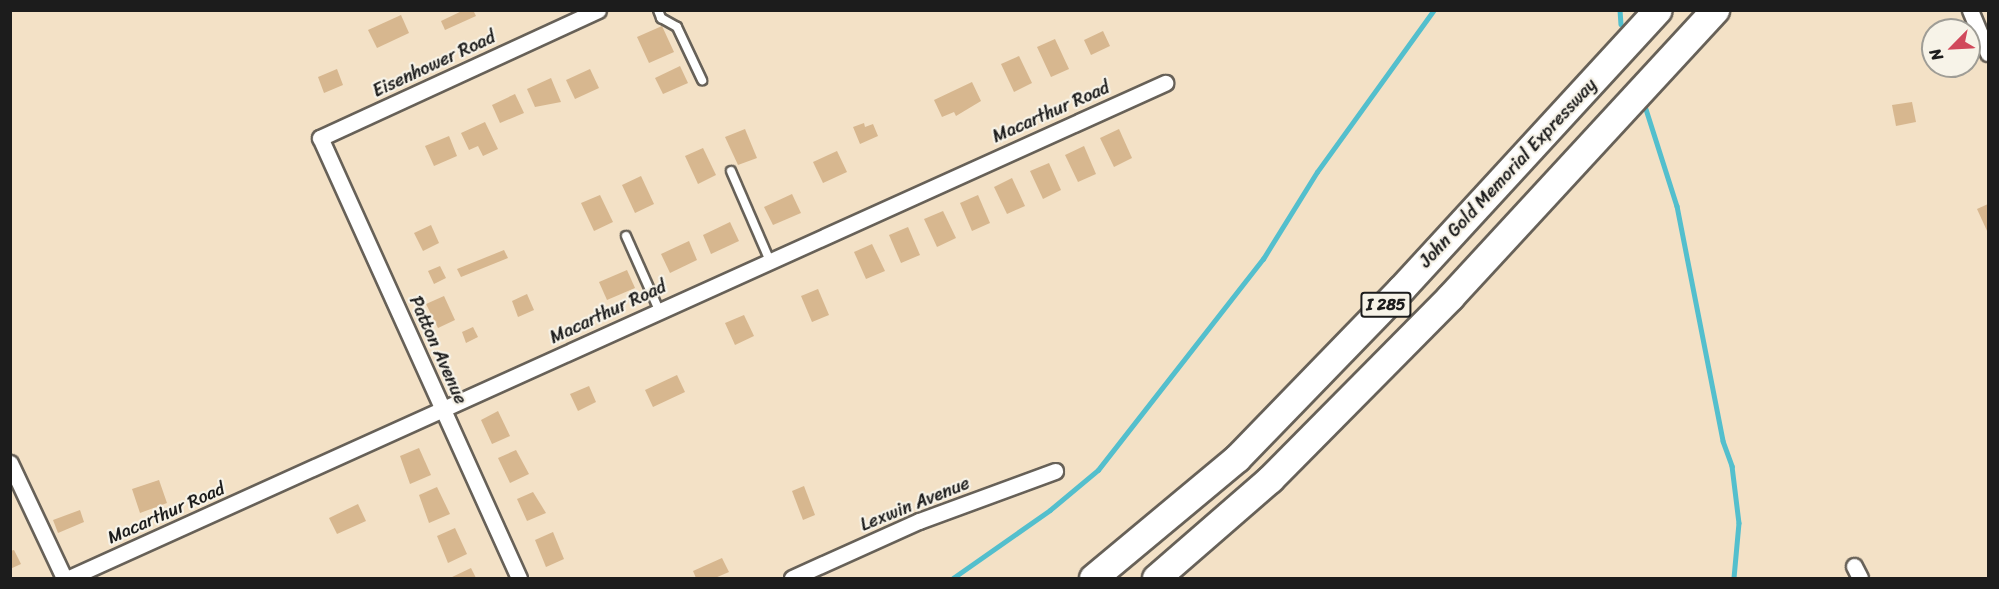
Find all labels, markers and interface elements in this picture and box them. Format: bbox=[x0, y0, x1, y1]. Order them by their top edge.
north arrow bbox=[1921, 18, 1981, 78]
street label: Eisenhower Road bbox=[369, 26, 499, 102]
text: N bbox=[1920, 44, 1951, 66]
street label: John Gold Memorial Expressway bbox=[1414, 74, 1602, 272]
street label: Macarthur Road bbox=[989, 76, 1113, 148]
street label: Macarthur Road bbox=[546, 276, 670, 348]
road number: I 285 bbox=[1359, 292, 1413, 318]
street label: Patton Avenue bbox=[405, 293, 471, 407]
street label: Lexwin Avenue bbox=[857, 472, 973, 536]
street label: Macarthur Road bbox=[104, 477, 228, 549]

